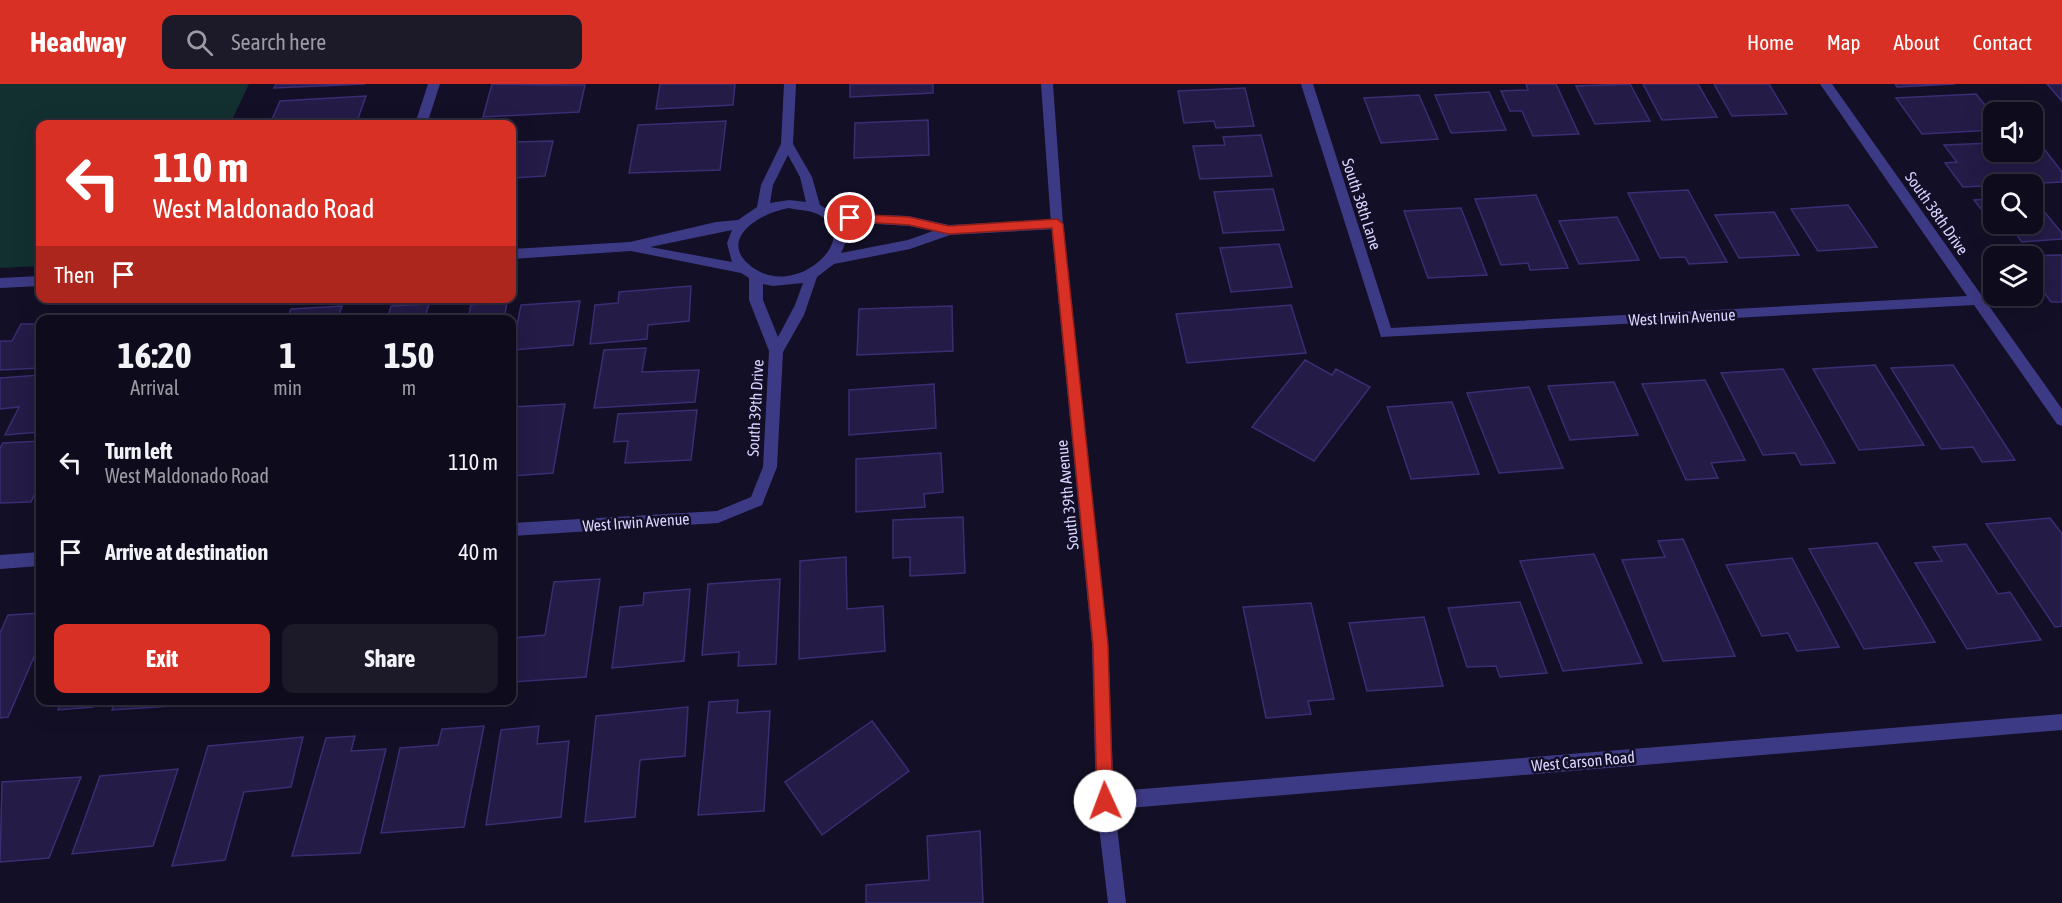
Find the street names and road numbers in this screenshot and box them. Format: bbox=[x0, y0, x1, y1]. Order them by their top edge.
street label: South 38th Lane bbox=[1339, 156, 1385, 252]
street label: South 38th Drive bbox=[1902, 168, 1972, 258]
street label: West Irwin Avenue bbox=[1628, 305, 1736, 329]
street label: South 39th Drive bbox=[743, 359, 767, 457]
street label: South 39th Avenue bbox=[1052, 439, 1082, 551]
street label: West Irwin Avenue bbox=[582, 509, 690, 535]
street label: West Carson Road bbox=[1530, 748, 1636, 774]

